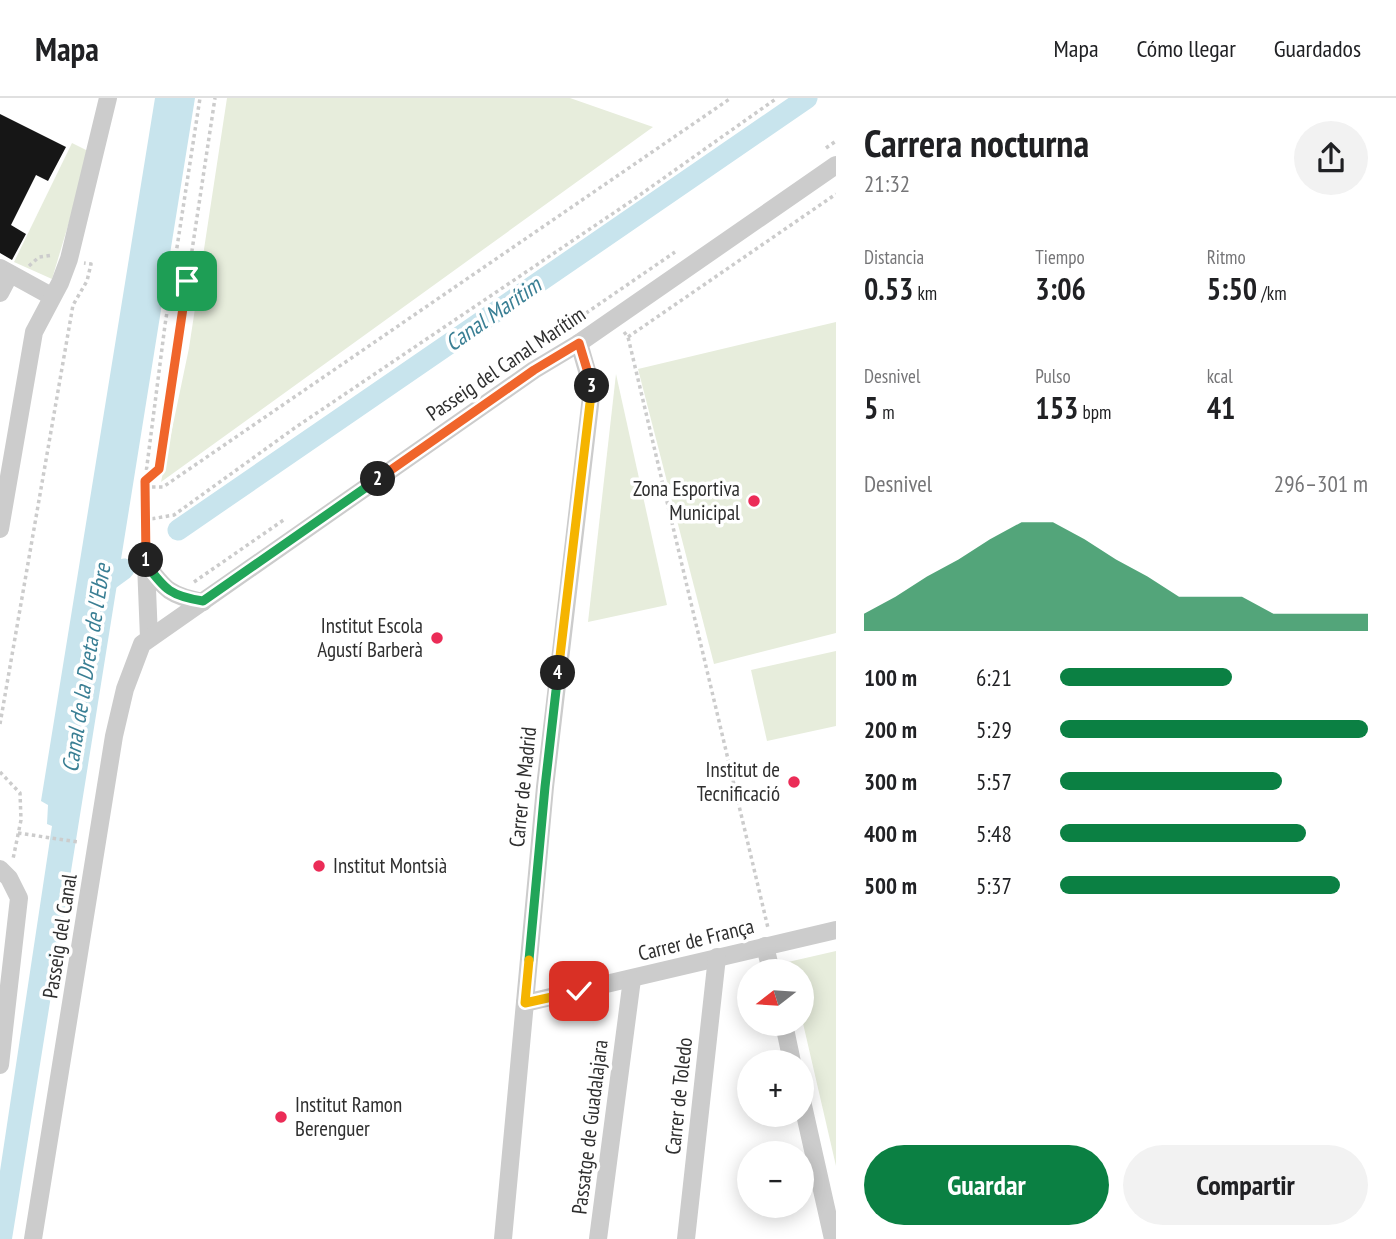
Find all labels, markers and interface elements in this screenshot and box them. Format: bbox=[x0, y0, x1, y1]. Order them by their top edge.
text: Mapa bbox=[35, 27, 99, 70]
text: Mapa bbox=[1054, 33, 1099, 64]
text: Cómo llegar bbox=[1137, 33, 1236, 64]
text: Guardados bbox=[1274, 33, 1361, 64]
text: Carrera nocturna bbox=[864, 118, 1089, 167]
button: share bbox=[1294, 121, 1368, 195]
text: 21:32 bbox=[864, 169, 910, 198]
text: Distancia bbox=[864, 245, 924, 269]
text: Tiempo bbox=[1035, 245, 1085, 269]
text: Ritmo bbox=[1207, 245, 1246, 269]
pin bbox=[157, 251, 217, 311]
icon: arrive bbox=[168, 262, 206, 300]
water label: Canal Marítim bbox=[439, 269, 548, 357]
text: 0.53 bbox=[864, 269, 913, 308]
text: 3:06 bbox=[1035, 269, 1086, 308]
text: 5:50 bbox=[1207, 269, 1257, 308]
text: km bbox=[913, 281, 937, 305]
text: /km bbox=[1257, 281, 1287, 305]
street label: Passeig del Canal Marítim bbox=[421, 300, 590, 427]
text: Desnivel bbox=[864, 364, 920, 388]
text: Pulso bbox=[1035, 364, 1071, 388]
text: kcal bbox=[1207, 364, 1233, 388]
pin: 3 bbox=[574, 368, 610, 404]
text: 3 bbox=[587, 373, 596, 397]
text: 5 bbox=[864, 388, 878, 427]
text: 153 bbox=[1035, 388, 1078, 427]
text: 41 bbox=[1207, 388, 1235, 427]
text: m bbox=[878, 400, 895, 424]
text: bpm bbox=[1078, 400, 1111, 424]
pin: 2 bbox=[360, 462, 396, 496]
text: 2 bbox=[373, 466, 382, 490]
text: Desnivel bbox=[864, 469, 932, 498]
text: 296–301 m bbox=[1274, 469, 1368, 498]
place label: Zona Esportiva Municipal bbox=[633, 475, 740, 526]
marker: Zona Esportiva Municipal bbox=[746, 493, 762, 509]
pin: 1 bbox=[128, 542, 164, 578]
text: 1 bbox=[141, 547, 150, 571]
water label: Canal de la Dreta de l'Ebre bbox=[55, 560, 117, 774]
place label: Institut Escola Agustí Barberà bbox=[317, 612, 423, 663]
marker: Institut Escola Agustí Barberà bbox=[429, 630, 445, 646]
pin: 4 bbox=[540, 656, 576, 690]
text: 4 bbox=[553, 660, 562, 684]
text: 100 m bbox=[864, 663, 917, 692]
text: 6:21 bbox=[976, 663, 1012, 692]
text: 200 m bbox=[864, 715, 917, 744]
text: 5:29 bbox=[976, 715, 1012, 744]
street label: Carrer de Madrid bbox=[503, 726, 542, 848]
place label: Institut de Tecnificació bbox=[697, 756, 780, 807]
text: 300 m bbox=[864, 767, 917, 796]
text: 5:57 bbox=[976, 767, 1012, 796]
marker: Institut de Tecnificació bbox=[786, 774, 802, 790]
text: 400 m bbox=[864, 819, 917, 848]
text: 5:48 bbox=[976, 819, 1012, 848]
place label: Institut Montsià bbox=[333, 852, 447, 879]
marker: Institut Montsià bbox=[311, 858, 327, 874]
text: 500 m bbox=[864, 871, 917, 900]
text: 5:37 bbox=[976, 871, 1012, 900]
street label: Passeig del Canal bbox=[36, 872, 83, 1000]
street label: Carrer de França bbox=[635, 912, 757, 967]
north arrow bbox=[737, 959, 814, 1036]
map controls bbox=[737, 959, 814, 1218]
pin bbox=[549, 961, 609, 1021]
icon: check bbox=[560, 972, 598, 1010]
street label: Carrer de Toledo bbox=[659, 1036, 698, 1156]
street label: Passatge de Guadalajara bbox=[565, 1038, 614, 1216]
button: + bbox=[737, 1050, 814, 1127]
place label: Institut Ramon Berenguer bbox=[295, 1091, 402, 1142]
marker: Institut Ramon Berenguer bbox=[273, 1109, 289, 1125]
button: − bbox=[737, 1141, 814, 1218]
button: Guardar bbox=[864, 1145, 1109, 1225]
button: Compartir bbox=[1123, 1145, 1368, 1225]

